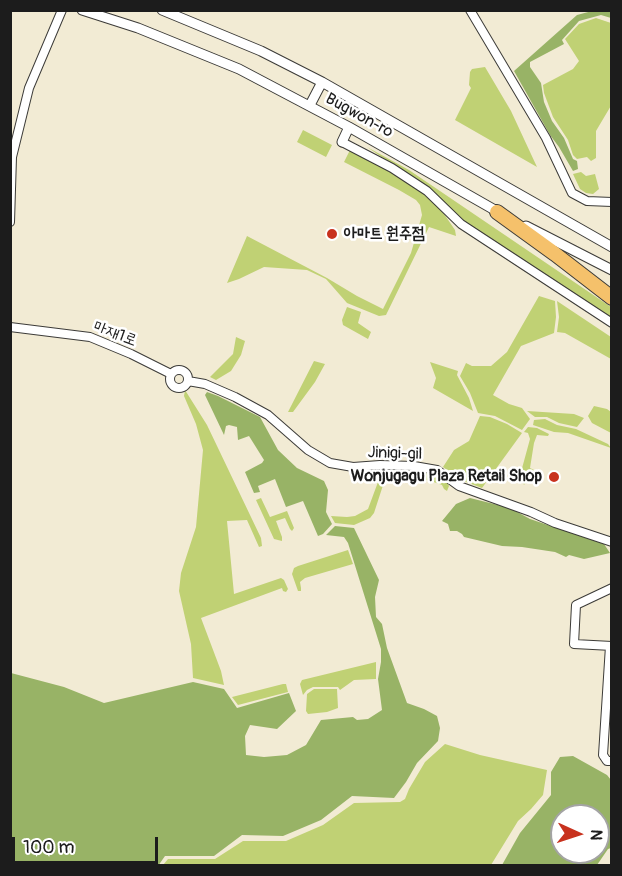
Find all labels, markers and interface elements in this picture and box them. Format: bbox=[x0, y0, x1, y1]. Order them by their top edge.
street label: Bugwon-ro bbox=[322, 90, 396, 142]
place label: 아마트 원주점 bbox=[344, 224, 425, 244]
marker: 아마트 원주점 bbox=[325, 227, 339, 241]
street label: 마재1로 bbox=[91, 317, 139, 351]
street label: Jinigi-gil bbox=[367, 443, 423, 465]
place label: Wonjugagu Plaza Retail Shop bbox=[351, 467, 542, 487]
marker: Wonjugagu Plaza Retail Shop bbox=[547, 470, 561, 484]
north arrow bbox=[550, 804, 610, 864]
scale bar bbox=[15, 825, 160, 863]
text: N bbox=[586, 829, 606, 841]
text: 100 m bbox=[23, 836, 75, 859]

